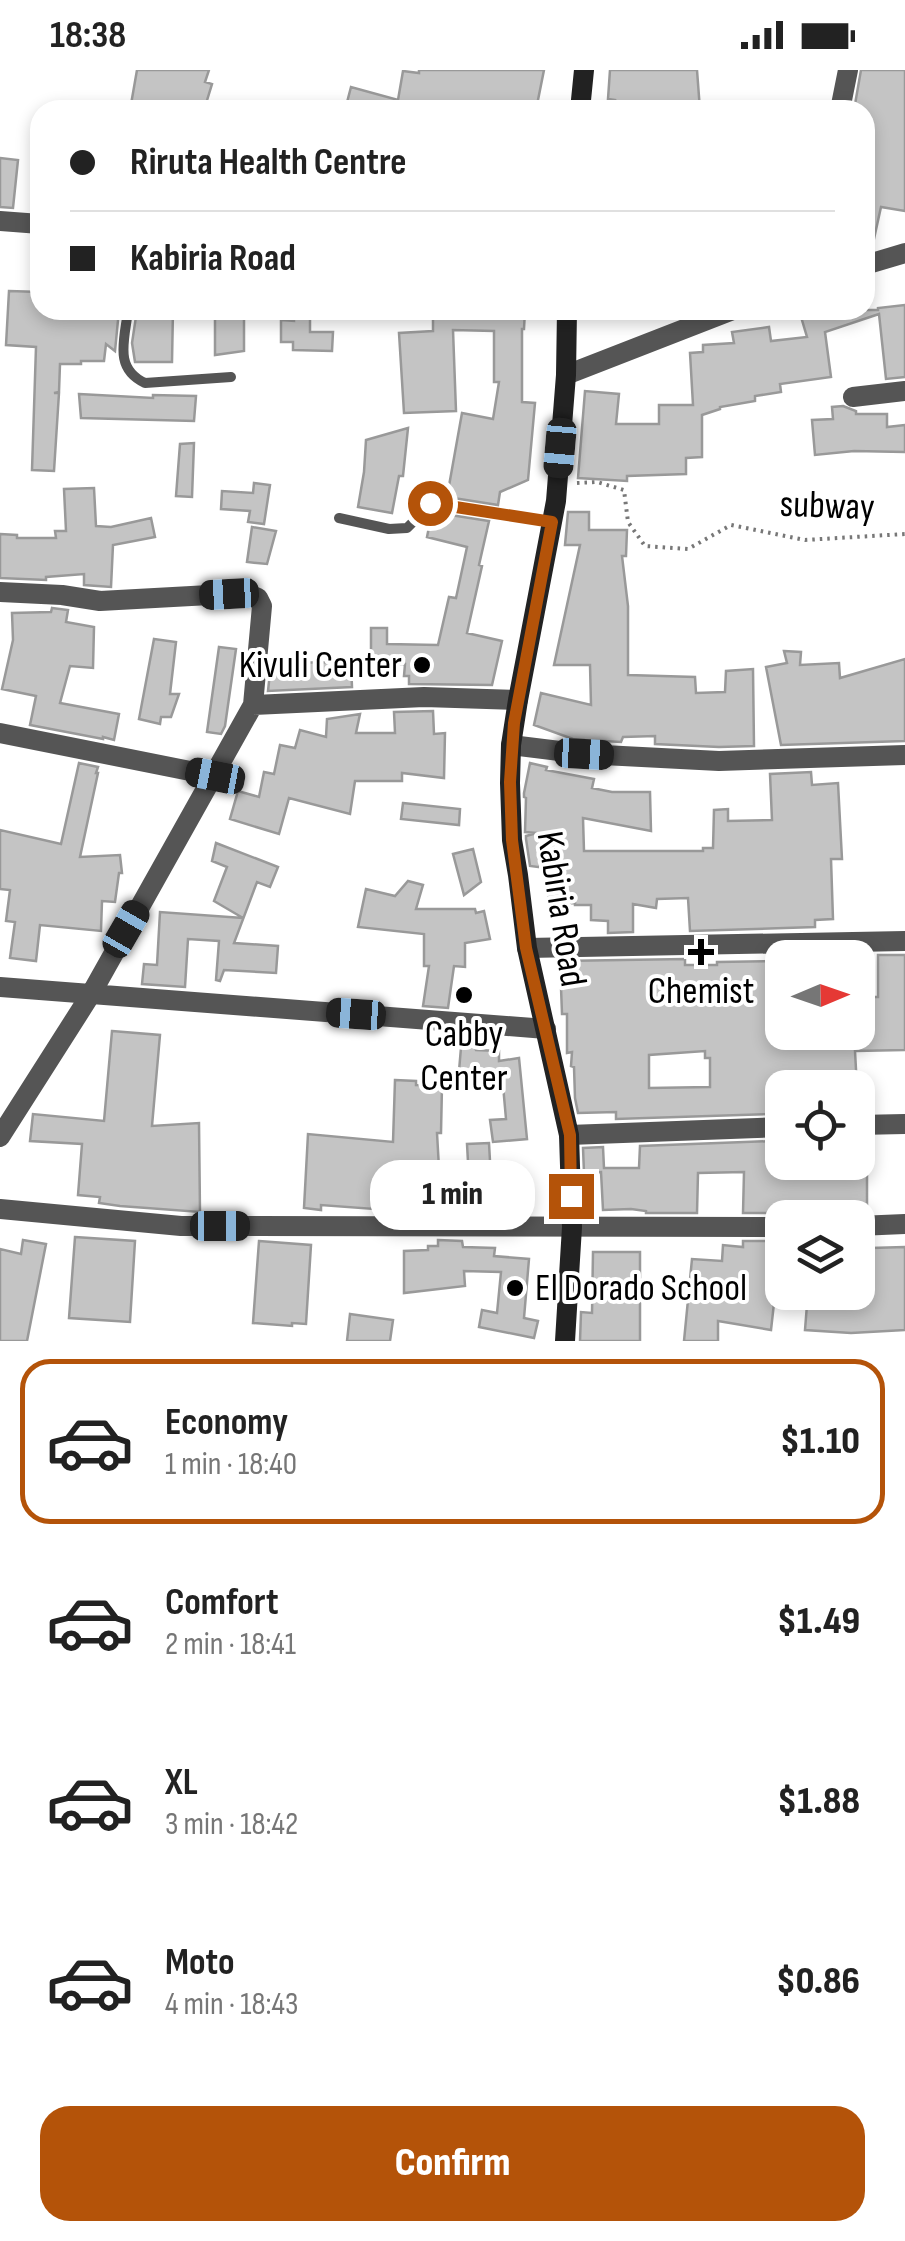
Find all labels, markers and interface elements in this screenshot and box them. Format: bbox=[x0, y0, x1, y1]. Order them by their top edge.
text: 18:38 bbox=[50, 13, 126, 58]
text: Riruta Health Centre bbox=[130, 140, 406, 185]
text: Kabiria Road bbox=[130, 236, 296, 281]
car bbox=[542, 417, 578, 479]
route start bbox=[408, 481, 453, 526]
street label: subway bbox=[779, 482, 876, 530]
car bbox=[198, 577, 260, 611]
place label: Kivuli Center bbox=[239, 643, 402, 688]
marker: Kivuli Center bbox=[411, 654, 433, 676]
car bbox=[553, 737, 615, 771]
car bbox=[183, 756, 247, 796]
street label: Kabiria Road bbox=[527, 828, 595, 990]
car bbox=[98, 896, 154, 962]
north arrow bbox=[765, 940, 875, 1050]
map controls bbox=[765, 940, 875, 1310]
marker: Chemist bbox=[690, 941, 712, 963]
place label: Chemist bbox=[648, 969, 754, 1014]
marker: Cabby Center bbox=[453, 984, 475, 1006]
car bbox=[325, 997, 387, 1031]
place label: Cabby Center bbox=[420, 1012, 508, 1101]
button: locate bbox=[765, 1070, 875, 1180]
callout: 1 min bbox=[371, 1161, 536, 1231]
route end bbox=[549, 1174, 594, 1219]
text: 1 min bbox=[422, 1175, 483, 1214]
button: layers bbox=[765, 1200, 875, 1310]
car bbox=[190, 1211, 250, 1241]
place label: El Dorado School bbox=[535, 1266, 747, 1311]
marker: El Dorado School bbox=[504, 1277, 526, 1299]
icon: car bbox=[45, 1397, 135, 1487]
text: Economy bbox=[165, 1400, 288, 1445]
text: $1.10 bbox=[780, 1419, 860, 1464]
text: 1 min · 18:40 bbox=[165, 1445, 297, 1484]
icon: car bbox=[45, 1577, 135, 1667]
text: Comfort bbox=[165, 1580, 279, 1625]
text: $1.49 bbox=[777, 1599, 860, 1644]
text: 2 min · 18:41 bbox=[165, 1625, 296, 1664]
icon: car bbox=[45, 1757, 135, 1847]
text: XL bbox=[165, 1760, 198, 1805]
text: $1.88 bbox=[778, 1779, 860, 1824]
text: 3 min · 18:42 bbox=[165, 1805, 298, 1844]
icon: car bbox=[45, 1937, 135, 2027]
text: Moto bbox=[165, 1940, 235, 1985]
text: $0.86 bbox=[776, 1959, 860, 2004]
text: 4 min · 18:43 bbox=[165, 1985, 298, 2024]
button: Confirm bbox=[40, 2106, 865, 2221]

